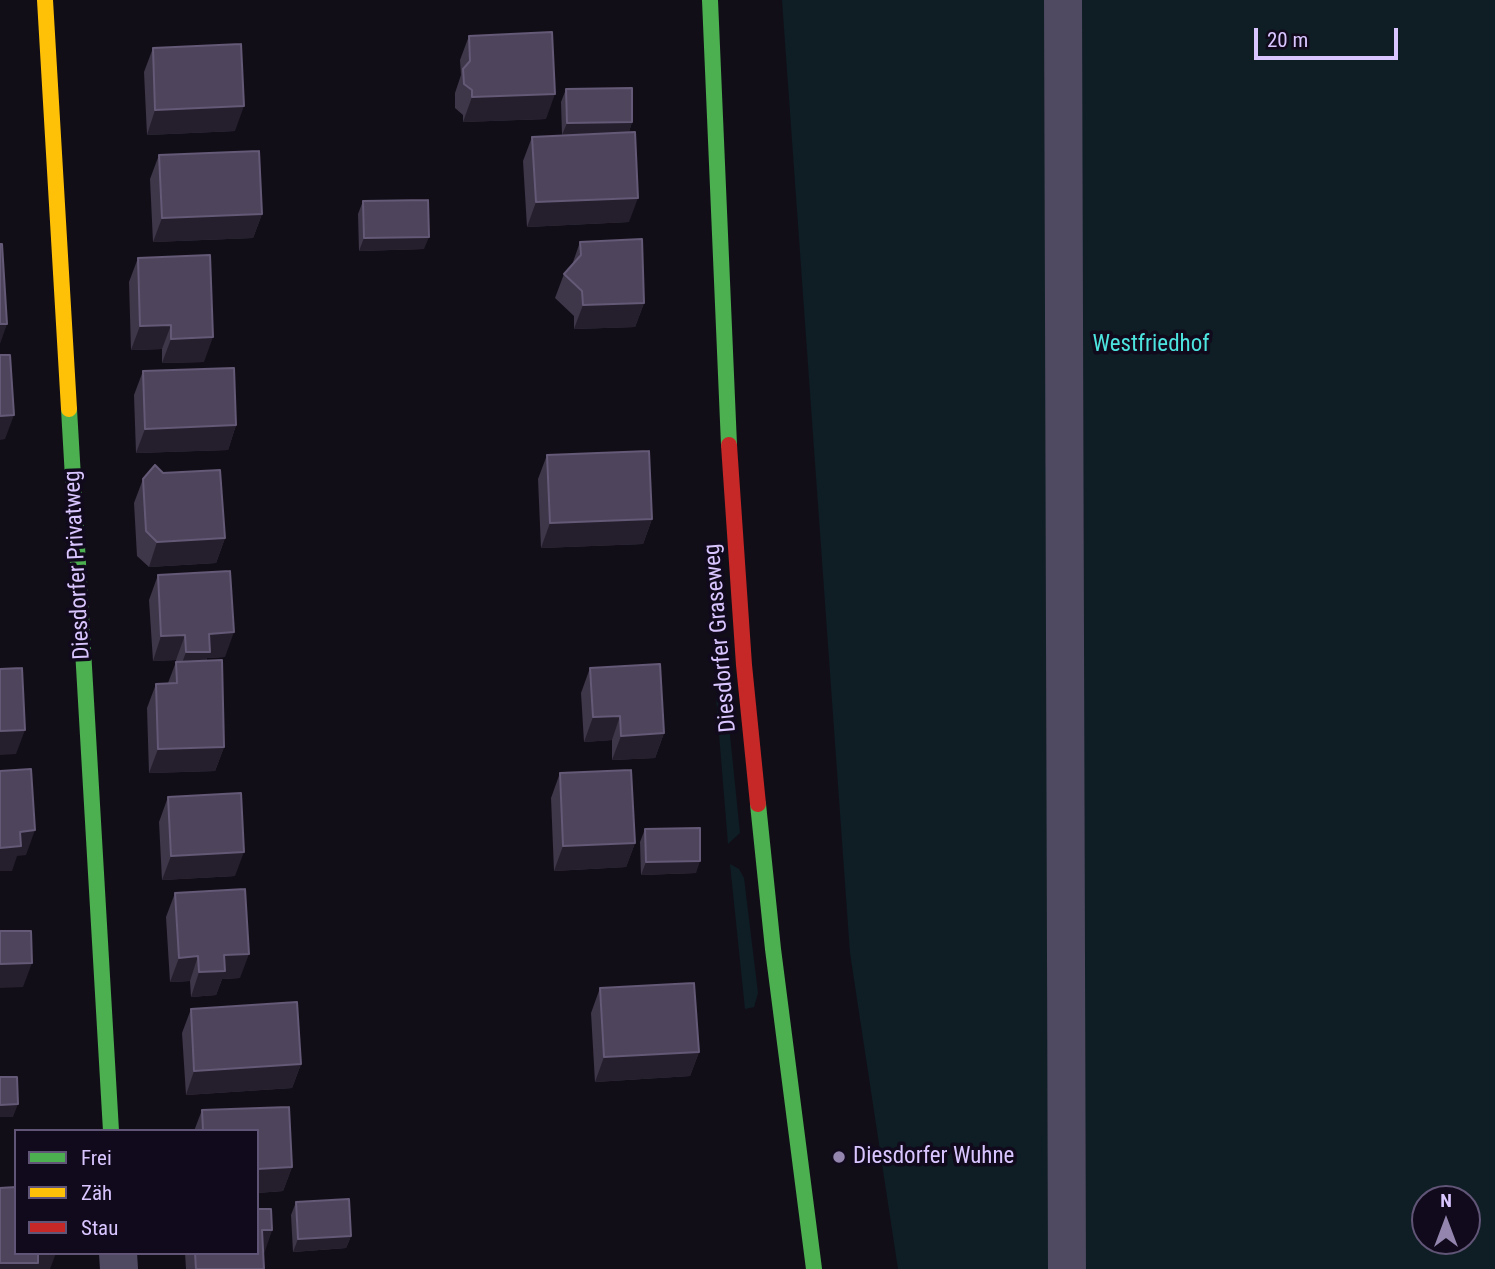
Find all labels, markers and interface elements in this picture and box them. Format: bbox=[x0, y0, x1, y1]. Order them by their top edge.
scale bar bbox=[1257, 14, 1400, 58]
text: 20 m bbox=[1267, 28, 1308, 52]
park label: Westfriedhof bbox=[1093, 331, 1209, 359]
street label: Diesdorfer Privatweg bbox=[59, 470, 97, 660]
street label: Diesdorfer Graseweg bbox=[699, 542, 743, 734]
legend bbox=[14, 1129, 259, 1255]
place label: Diesdorfer Wuhne bbox=[853, 1143, 1014, 1171]
text: Frei bbox=[81, 1146, 112, 1170]
marker: Diesdorfer Wuhne bbox=[831, 1149, 847, 1165]
text: Zäh bbox=[81, 1181, 112, 1205]
north arrow bbox=[1411, 1185, 1481, 1255]
text: N bbox=[1440, 1189, 1452, 1212]
text: Stau bbox=[81, 1216, 118, 1240]

